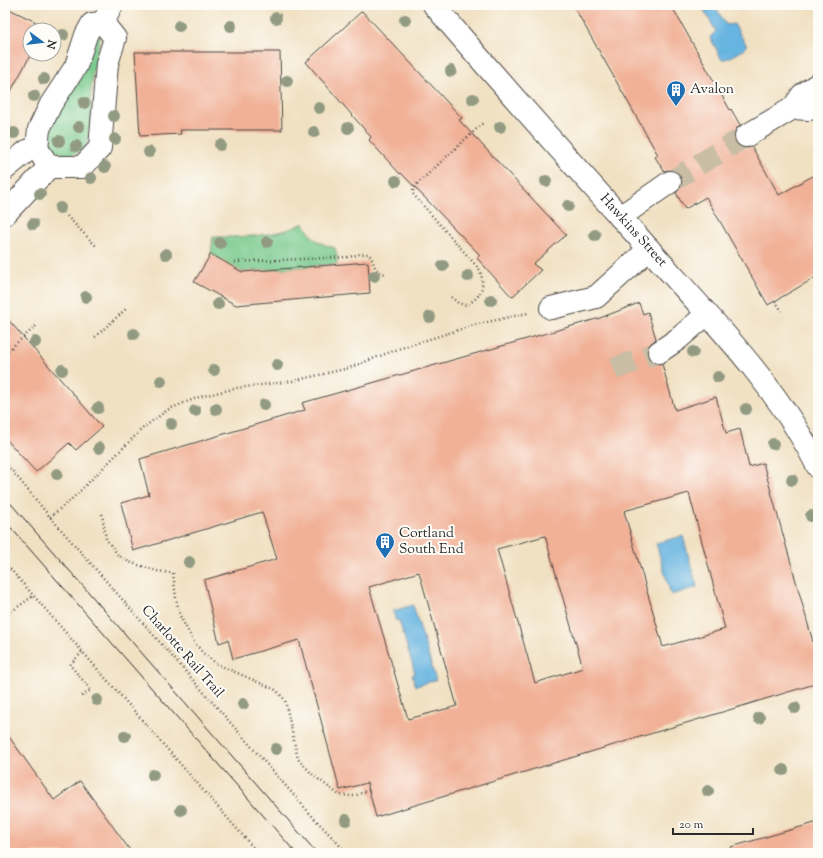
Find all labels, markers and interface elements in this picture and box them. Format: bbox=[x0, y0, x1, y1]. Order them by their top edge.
north arrow bbox=[22, 22, 62, 62]
text: N bbox=[42, 37, 60, 51]
building icon: Avalon bbox=[665, 79, 687, 107]
place label: Avalon bbox=[690, 80, 734, 100]
street label: Hawkins Street bbox=[594, 190, 671, 272]
place label: Cortland South End bbox=[399, 524, 464, 560]
building icon: Cortland South End bbox=[374, 531, 396, 559]
street label: Charlotte Rail Trail bbox=[136, 601, 228, 703]
scale bar bbox=[673, 810, 753, 836]
text: 20 m bbox=[679, 816, 704, 834]

